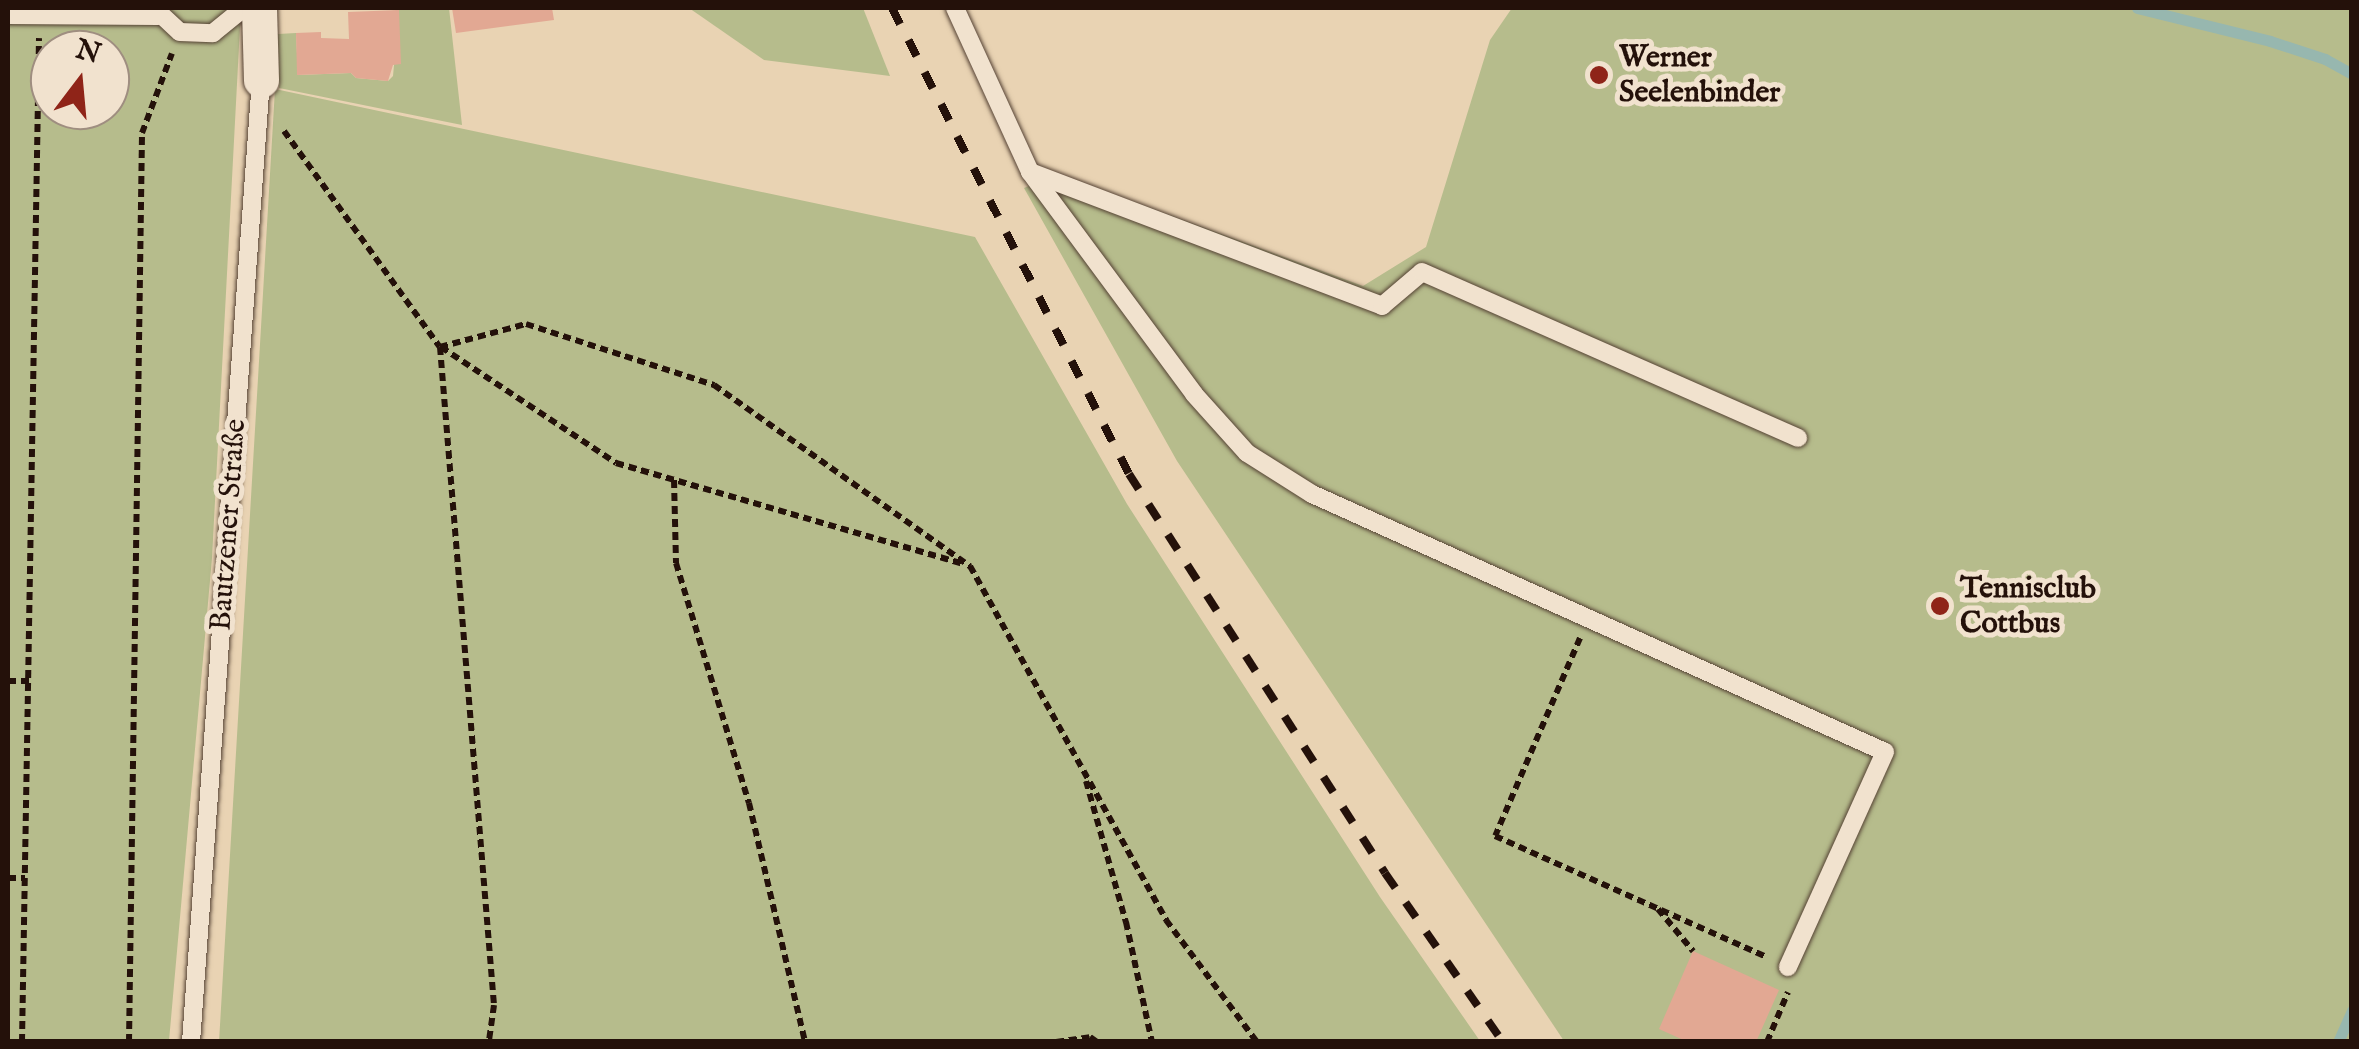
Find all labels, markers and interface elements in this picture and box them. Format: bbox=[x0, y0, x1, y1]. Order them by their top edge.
north arrow bbox=[30, 30, 130, 130]
text: N bbox=[71, 32, 104, 73]
place label: Werner Seelenbinder bbox=[1619, 40, 1780, 110]
marker: Werner Seelenbinder bbox=[1588, 64, 1610, 86]
street label: Bautzener Straße bbox=[204, 418, 254, 632]
place label: Tennisclub Cottbus bbox=[1960, 571, 2096, 642]
marker: Tennisclub Cottbus bbox=[1929, 595, 1951, 617]

